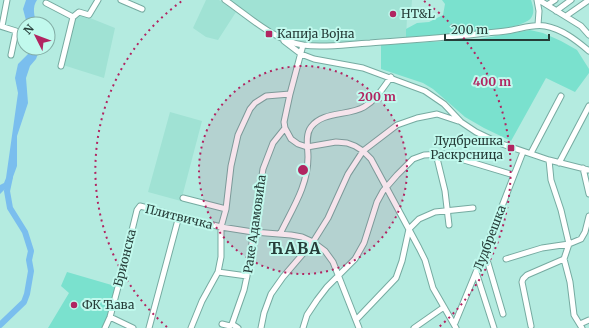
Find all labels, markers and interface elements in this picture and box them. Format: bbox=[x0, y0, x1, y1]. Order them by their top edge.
place label: HT&L bbox=[401, 6, 435, 21]
marker: HT&L bbox=[388, 9, 398, 19]
north arrow bbox=[16, 16, 56, 56]
scale bar bbox=[445, 16, 549, 42]
text: N bbox=[20, 21, 37, 37]
text: 200 m bbox=[451, 22, 488, 37]
place label: Капија Војна bbox=[277, 26, 355, 41]
marker: Капија Војна bbox=[264, 29, 274, 39]
text: 400 m bbox=[473, 74, 511, 89]
text: 200 m bbox=[358, 89, 396, 104]
place label: Лудбрешка Раскрсница bbox=[431, 133, 504, 162]
marker: Лудбрешка Раскрсница bbox=[506, 143, 516, 153]
centre of rings bbox=[296, 163, 310, 177]
street label: Раке Адамовића bbox=[240, 173, 269, 274]
street label: Плитвичка bbox=[144, 201, 215, 232]
street label: Лудбрешка bbox=[470, 202, 509, 273]
street label: Брионска bbox=[110, 227, 139, 288]
district label: ЋАВА bbox=[269, 238, 321, 258]
place label: ФК Ћава bbox=[82, 297, 135, 312]
marker: ФК Ћава bbox=[69, 300, 79, 310]

